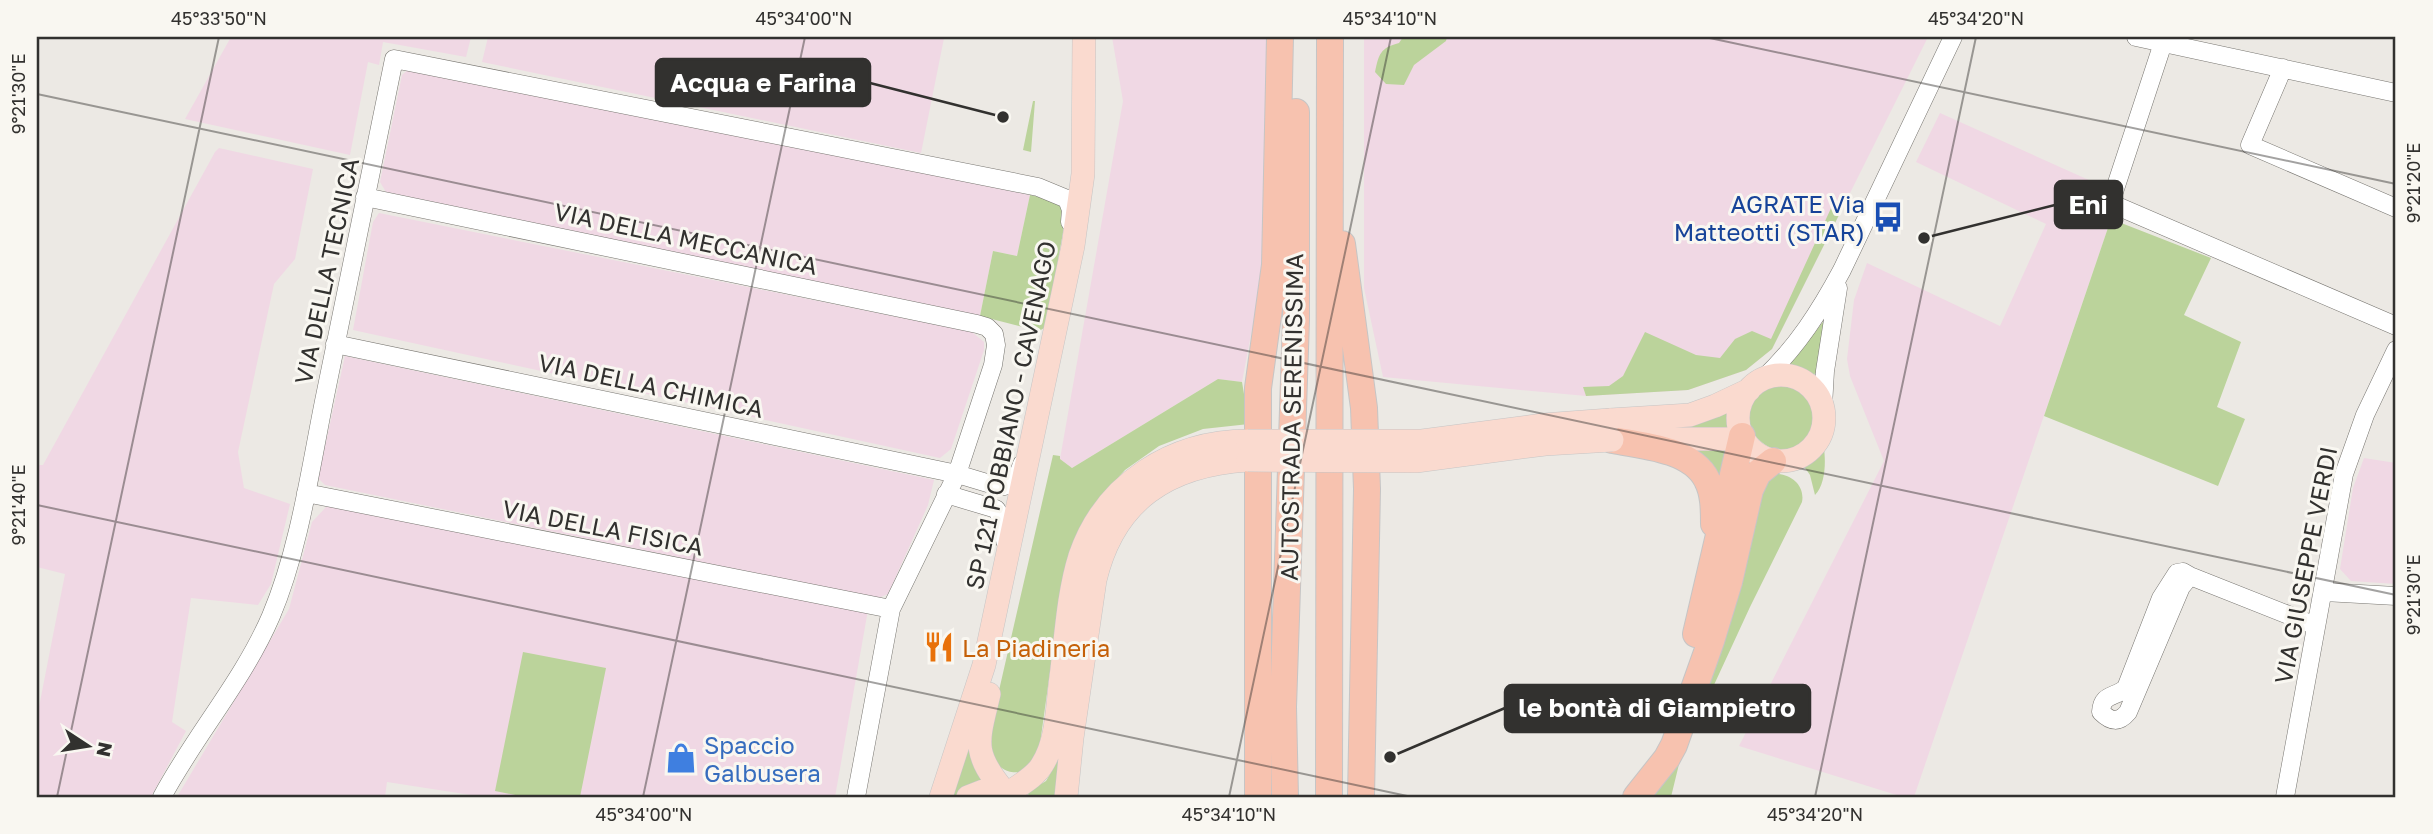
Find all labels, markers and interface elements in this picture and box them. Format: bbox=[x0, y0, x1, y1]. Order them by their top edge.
text: 45°33'50"N bbox=[171, 7, 267, 29]
text: 45°34'00"N bbox=[756, 7, 852, 29]
text: 45°34'10"N bbox=[1343, 7, 1437, 29]
text: 45°34'20"N bbox=[1928, 7, 2024, 29]
text: 9°21'30"E bbox=[7, 54, 29, 134]
callout: Acqua e Farina bbox=[656, 59, 870, 106]
text: Acqua e Farina bbox=[670, 67, 856, 98]
text: 9°21'20"E bbox=[2402, 143, 2424, 223]
street label: VIA DELLA TECNICA bbox=[288, 155, 364, 387]
callout: Eni bbox=[2055, 181, 2122, 228]
place label: AGRATE Via Matteotti (STAR) bbox=[1674, 189, 1865, 246]
text: Eni bbox=[2068, 189, 2108, 220]
street label: VIA DELLA MECCANICA bbox=[552, 196, 820, 280]
bus stop icon: AGRATE Via Matteotti (STAR) bbox=[1871, 200, 1905, 234]
street label: SP 121 POBBIANO - CAVENAGO bbox=[959, 238, 1061, 592]
street label: AUTOSTRADA SERENISSIMA bbox=[1274, 253, 1308, 581]
street label: VIA DELLA CHIMICA bbox=[536, 347, 766, 423]
street label: VIA GIUSEPPE VERDI bbox=[2268, 444, 2342, 686]
text: 9°21'40"E bbox=[7, 464, 29, 546]
street label: VIA DELLA FISICA bbox=[500, 493, 706, 561]
text: 9°21'30"E bbox=[2402, 555, 2424, 635]
restaurant icon: La Piadineria bbox=[922, 630, 956, 664]
place label: La Piadineria bbox=[962, 633, 1110, 662]
callout: le bontà di Giampietro bbox=[1505, 685, 1810, 732]
text: le bontà di Giampietro bbox=[1518, 692, 1796, 723]
north arrow bbox=[52, 712, 122, 782]
place label: Spaccio Galbusera bbox=[704, 730, 821, 787]
text: N bbox=[92, 740, 118, 759]
shop icon: Spaccio Galbusera bbox=[664, 741, 698, 775]
text: 45°34'00"N bbox=[596, 803, 692, 825]
text: 45°34'10"N bbox=[1182, 803, 1276, 825]
text: 45°34'20"N bbox=[1767, 803, 1863, 825]

